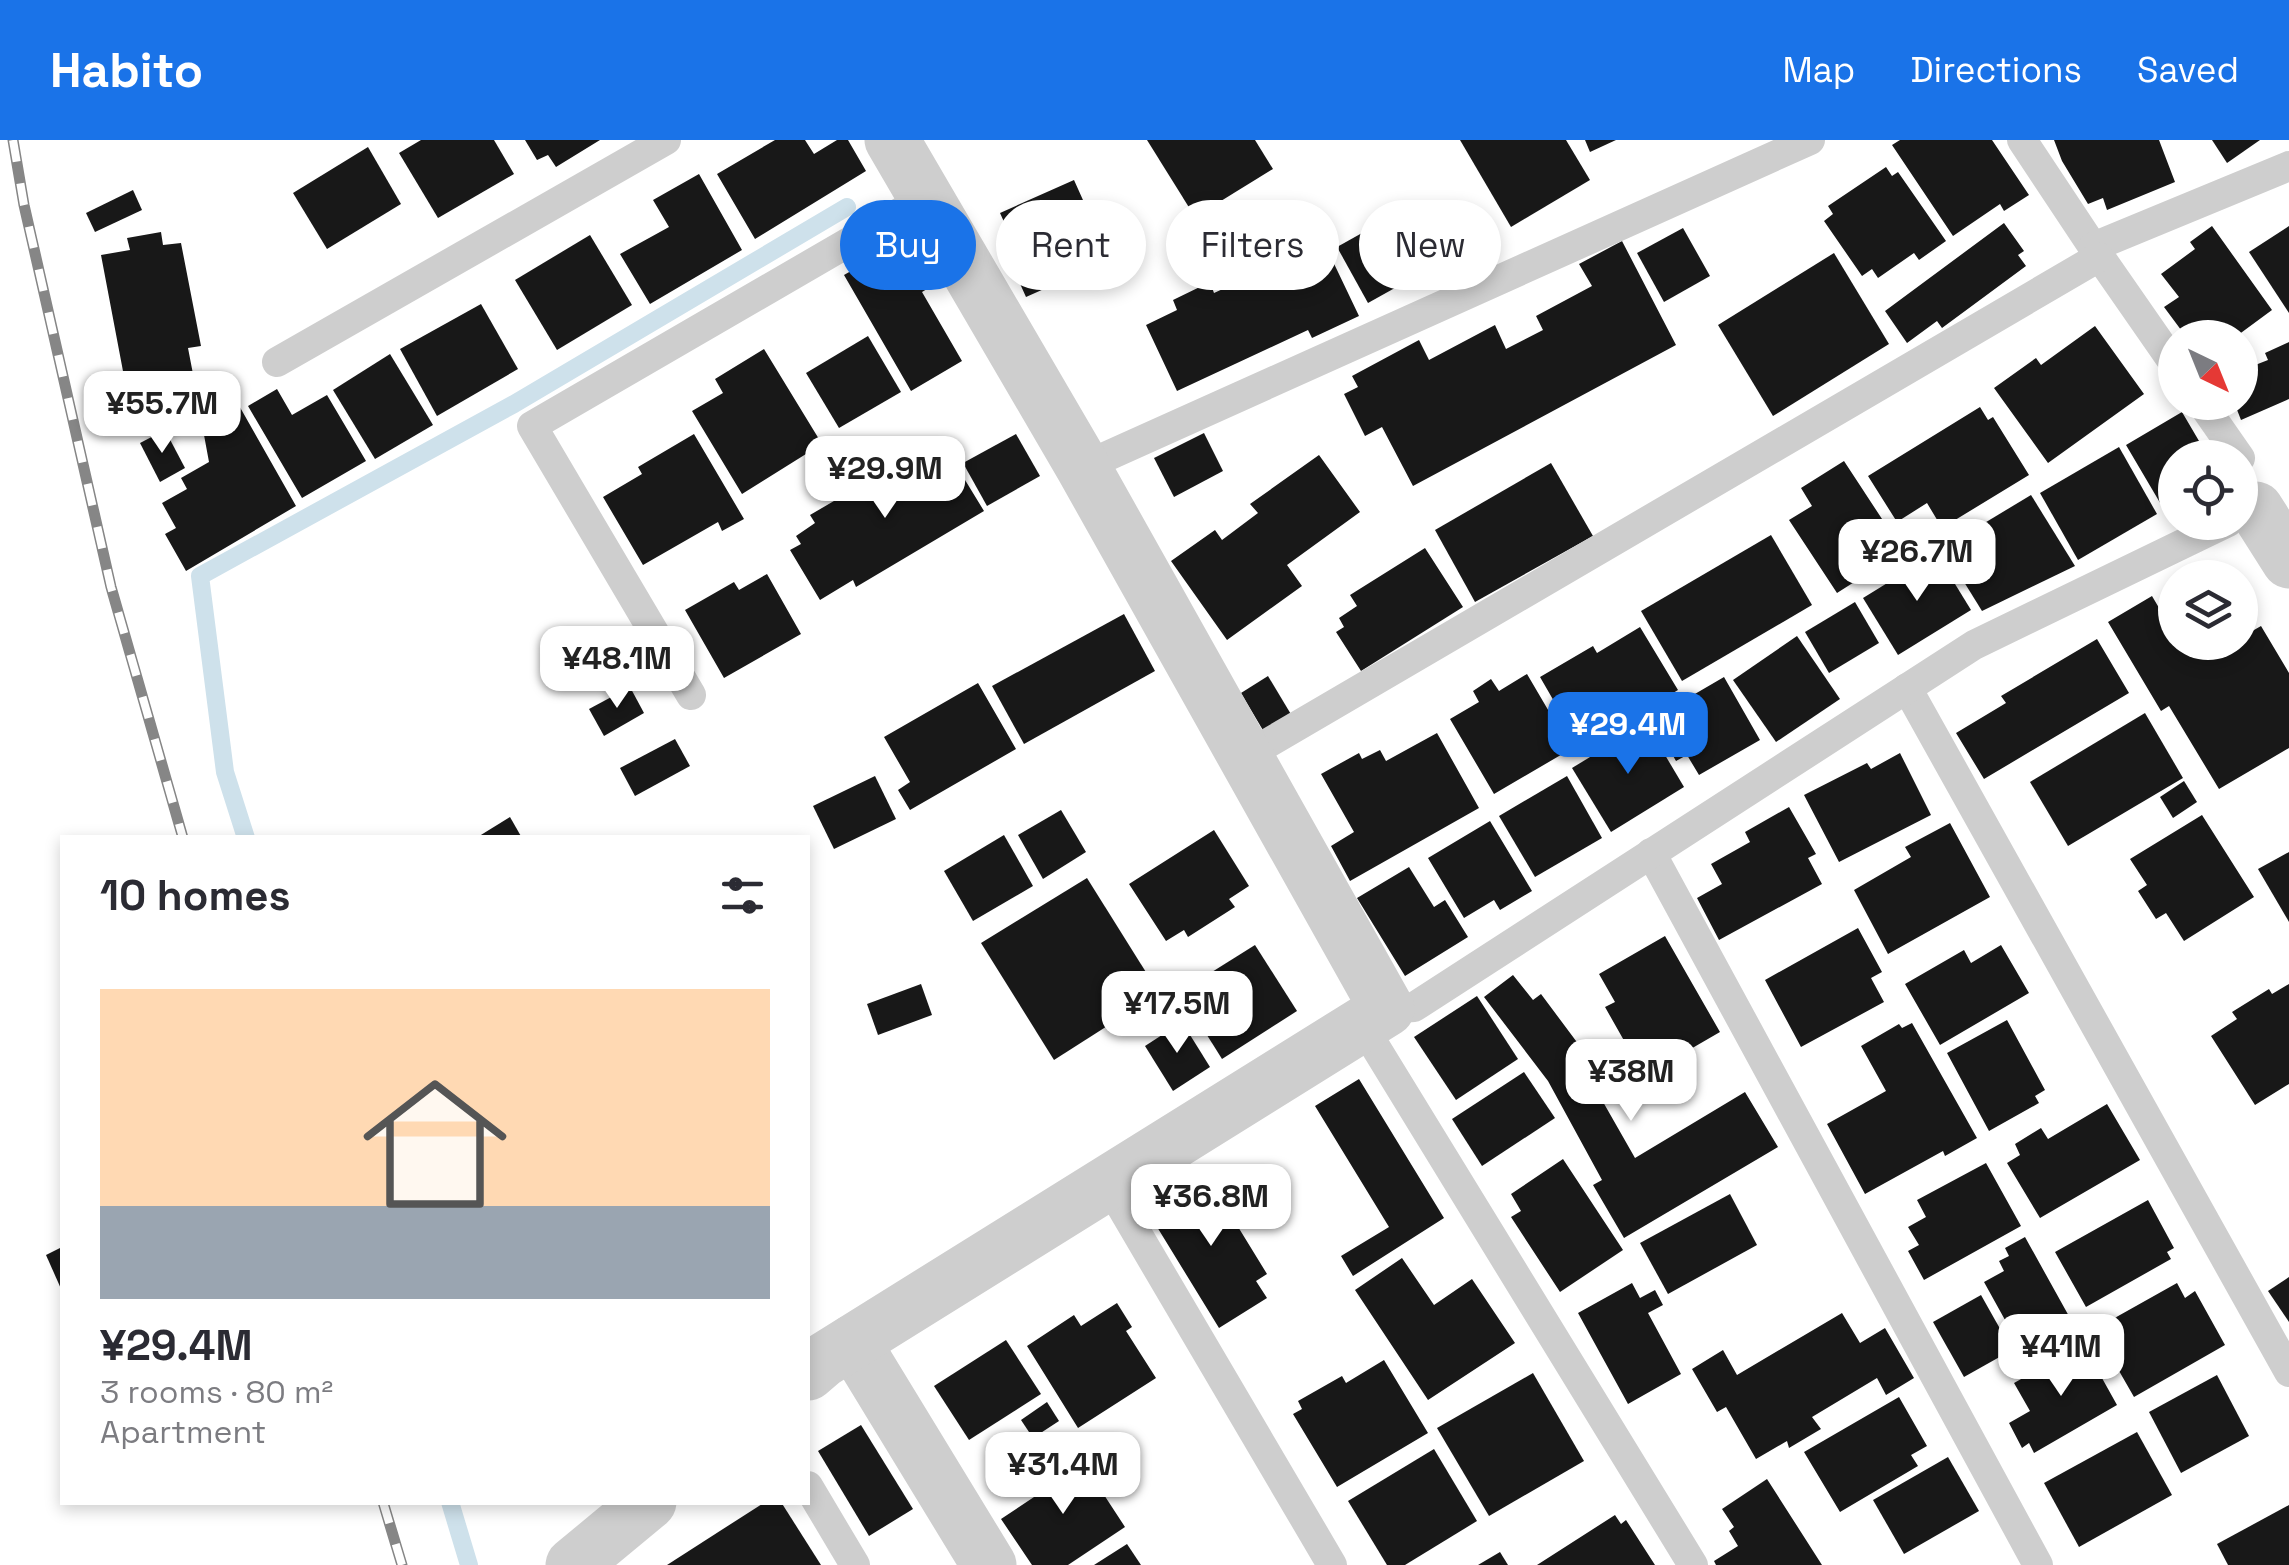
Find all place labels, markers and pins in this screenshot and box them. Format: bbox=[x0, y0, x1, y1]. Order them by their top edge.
pin: ¥55.7M bbox=[81, 371, 243, 456]
pin: ¥29.9M bbox=[804, 436, 966, 521]
pin: ¥26.7M bbox=[1836, 519, 1998, 604]
pin: ¥48.1M bbox=[536, 626, 698, 711]
pin: ¥29.4M bbox=[1547, 692, 1709, 777]
pin: ¥17.5M bbox=[1096, 971, 1258, 1056]
pin: ¥38M bbox=[1572, 1039, 1690, 1124]
pin: ¥36.8M bbox=[1130, 1164, 1292, 1249]
pin: ¥41M bbox=[2002, 1314, 2120, 1399]
pin: ¥31.4M bbox=[982, 1432, 1144, 1517]

